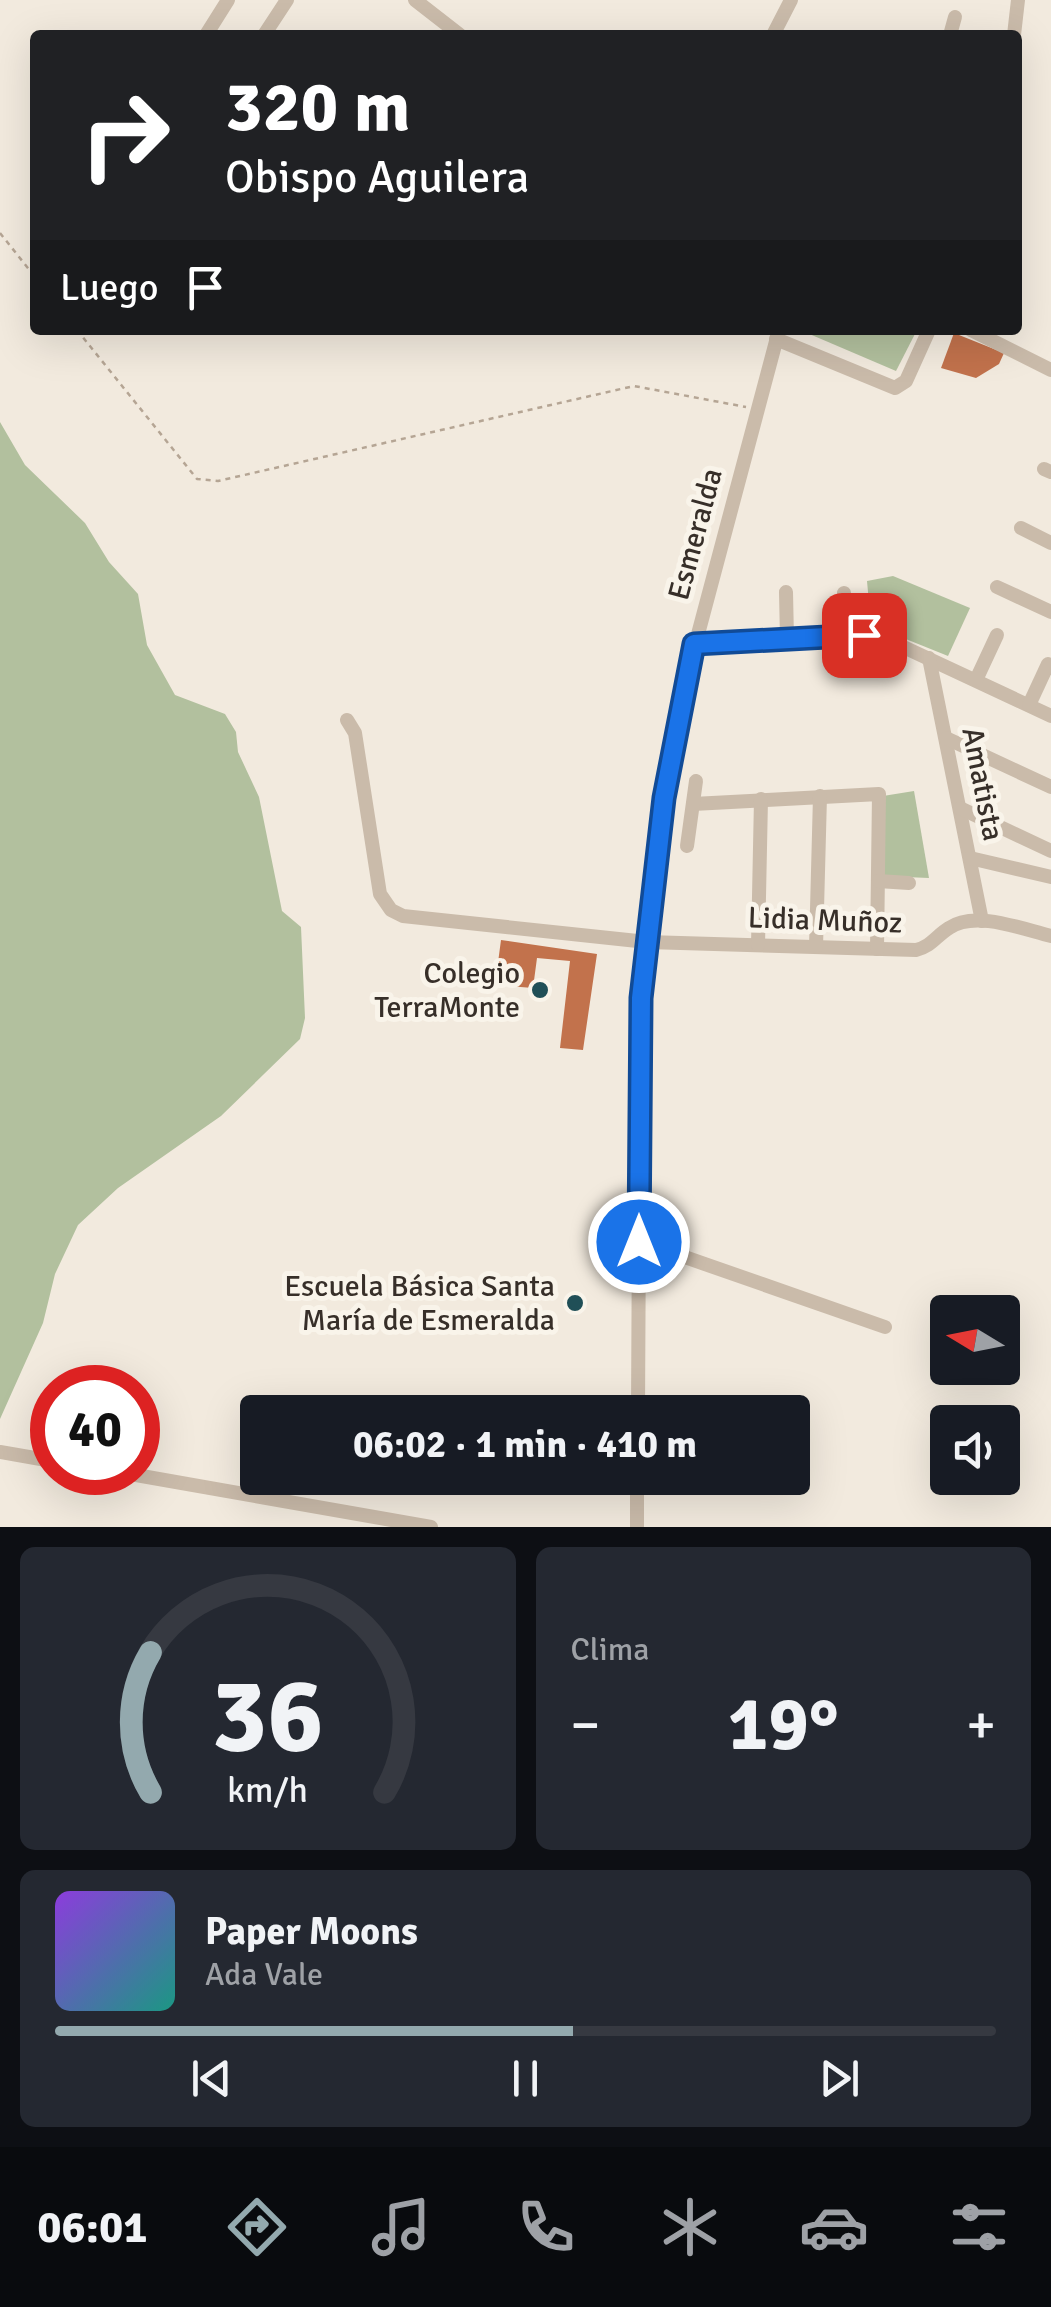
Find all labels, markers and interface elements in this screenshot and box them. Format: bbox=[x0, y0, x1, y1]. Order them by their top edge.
text: 320 m bbox=[225, 64, 410, 150]
icon: right bbox=[60, 70, 190, 200]
text: Obispo Aguilera bbox=[225, 150, 529, 205]
icon: arrive bbox=[178, 260, 233, 315]
text: Luego bbox=[60, 264, 158, 311]
street label: Esmeralda bbox=[660, 464, 731, 604]
pin bbox=[822, 593, 907, 678]
icon: arrive bbox=[837, 608, 892, 663]
street label: Amatista bbox=[953, 724, 1012, 844]
street label: Lidia Muñoz bbox=[747, 899, 903, 942]
place label: Colegio TerraMonte bbox=[374, 955, 520, 1026]
marker: Colegio TerraMonte bbox=[529, 979, 551, 1001]
position arrow bbox=[587, 1190, 691, 1294]
place label: Escuela Básica Santa María de Esmeralda bbox=[284, 1268, 555, 1339]
marker: Escuela Básica Santa María de Esmeralda bbox=[564, 1292, 586, 1314]
north arrow bbox=[930, 1295, 1020, 1385]
map controls bbox=[930, 1295, 1020, 1495]
speed limit sign: 40 bbox=[30, 1365, 160, 1495]
button: sound bbox=[930, 1405, 1020, 1495]
text: 06:02 · 1 min · 410 m bbox=[353, 1421, 697, 1468]
text: Clima bbox=[571, 1630, 649, 1669]
text: 36 bbox=[212, 1652, 324, 1780]
text: 19° bbox=[728, 1678, 839, 1771]
text: − bbox=[571, 1691, 600, 1759]
text: + bbox=[966, 1691, 996, 1759]
text: km/h bbox=[227, 1768, 308, 1812]
text: Paper Moons bbox=[205, 1908, 418, 1955]
text: Ada Vale bbox=[205, 1955, 323, 1994]
icon: previous bbox=[184, 2051, 239, 2106]
icon: pause bbox=[498, 2051, 553, 2106]
icon: next bbox=[812, 2051, 867, 2106]
icon: directions bbox=[222, 2192, 292, 2262]
icon: music bbox=[366, 2192, 436, 2262]
icon: phone bbox=[511, 2192, 581, 2262]
icon: climate bbox=[655, 2192, 725, 2262]
icon: car bbox=[799, 2192, 869, 2262]
icon: filters bbox=[944, 2192, 1014, 2262]
text: 06:01 bbox=[37, 2200, 148, 2255]

